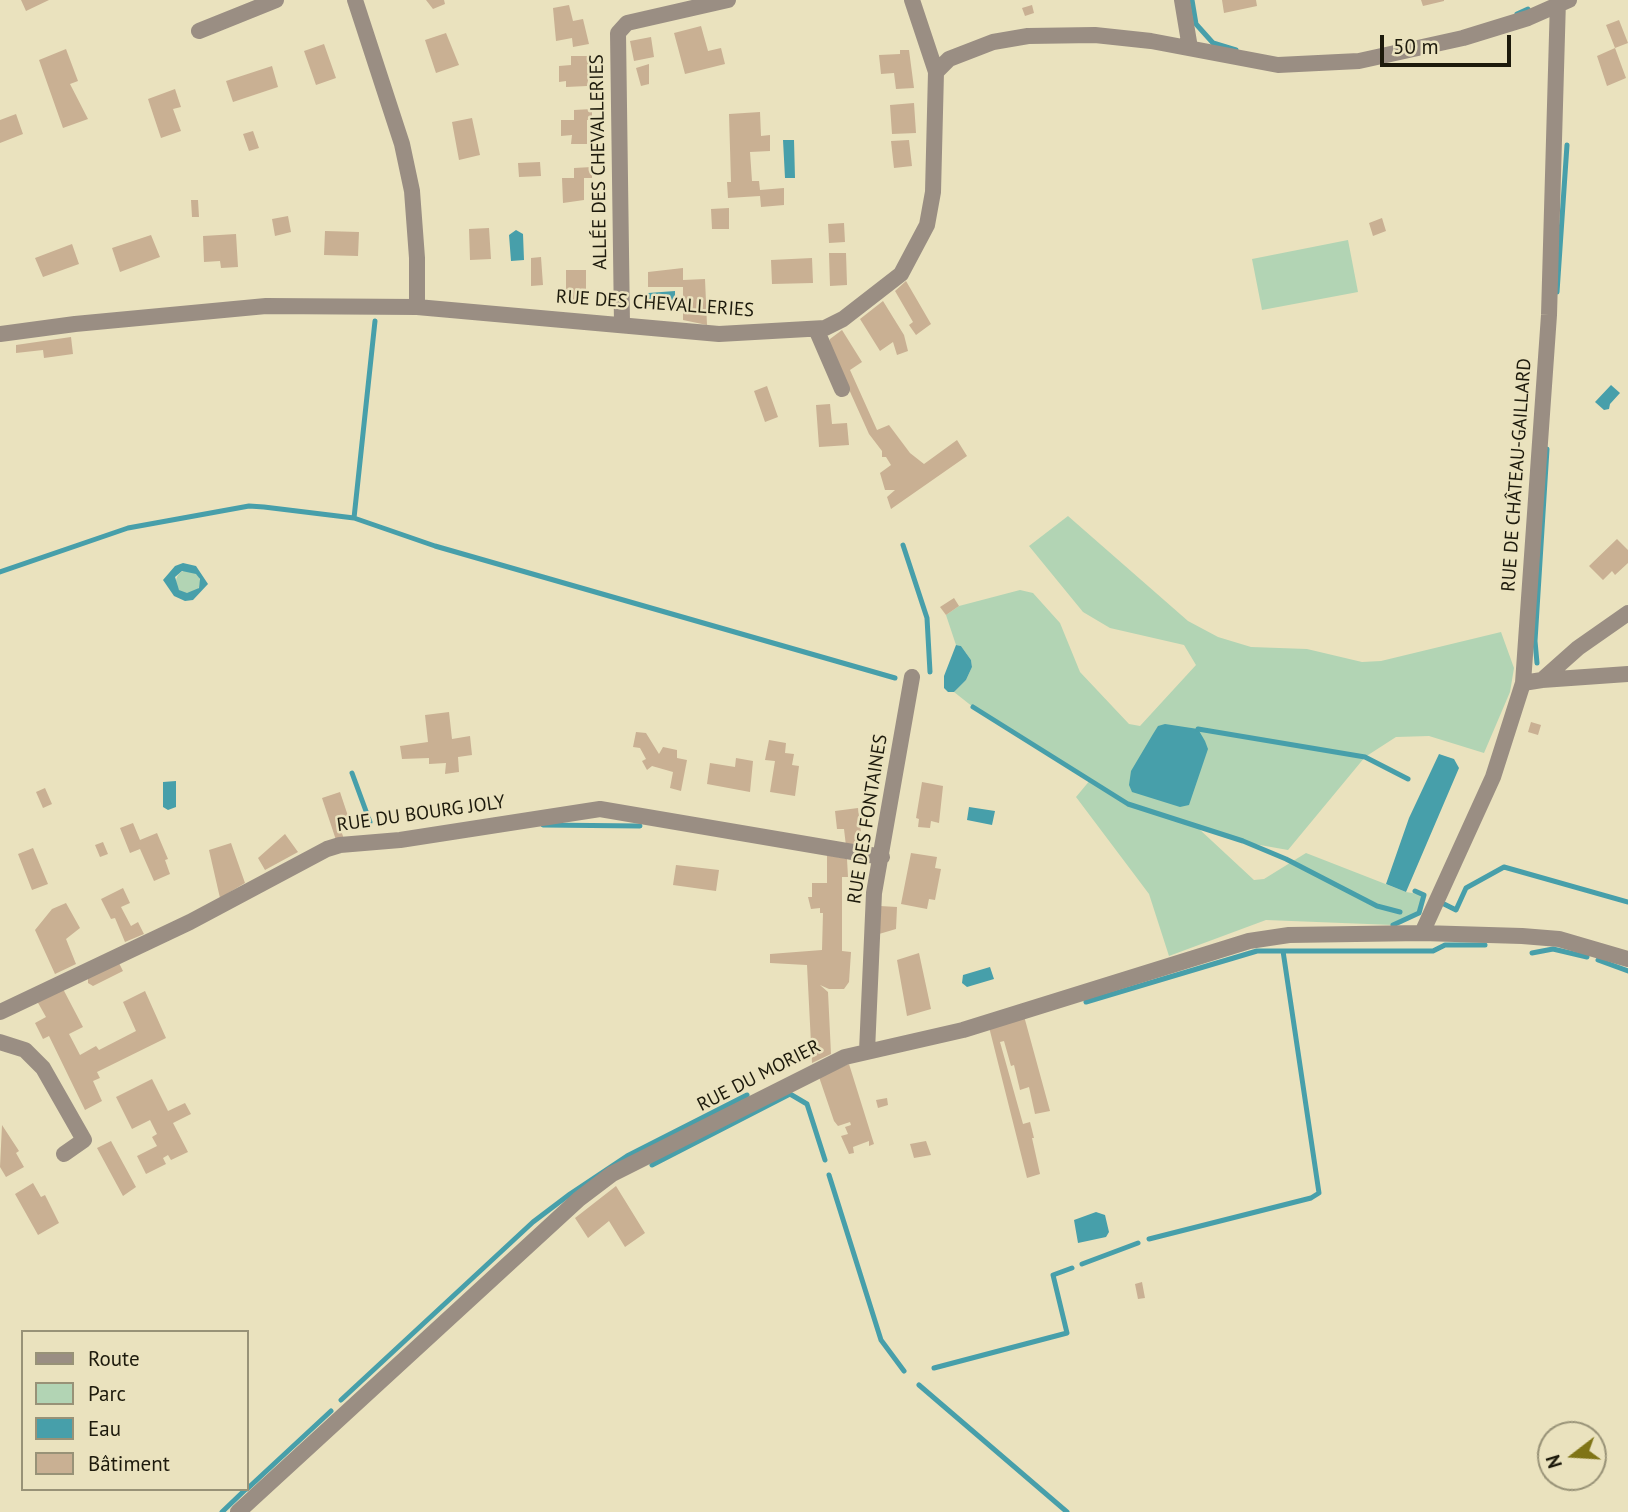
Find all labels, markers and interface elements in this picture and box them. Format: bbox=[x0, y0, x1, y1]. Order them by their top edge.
scale bar bbox=[1383, 21, 1514, 65]
text: 50 m bbox=[1393, 33, 1439, 60]
street label: ALLÉE DES CHEVALLERIES bbox=[586, 54, 612, 270]
street label: RUE DES CHEVALLERIES bbox=[555, 286, 755, 322]
street label: RUE DE CHÂTEAU-GAILLARD bbox=[1497, 357, 1537, 593]
street label: RUE DES FONTAINES bbox=[843, 733, 893, 905]
street label: RUE DU BOURG JOLY bbox=[336, 791, 506, 837]
street label: RUE DU MORIER bbox=[694, 1035, 824, 1117]
legend bbox=[21, 1330, 248, 1491]
text: Route bbox=[88, 1345, 140, 1372]
text: Parc bbox=[88, 1380, 126, 1407]
text: Eau bbox=[88, 1415, 121, 1442]
north arrow bbox=[1537, 1421, 1607, 1491]
text: Bâtiment bbox=[88, 1450, 170, 1477]
text: N bbox=[1541, 1452, 1567, 1471]

